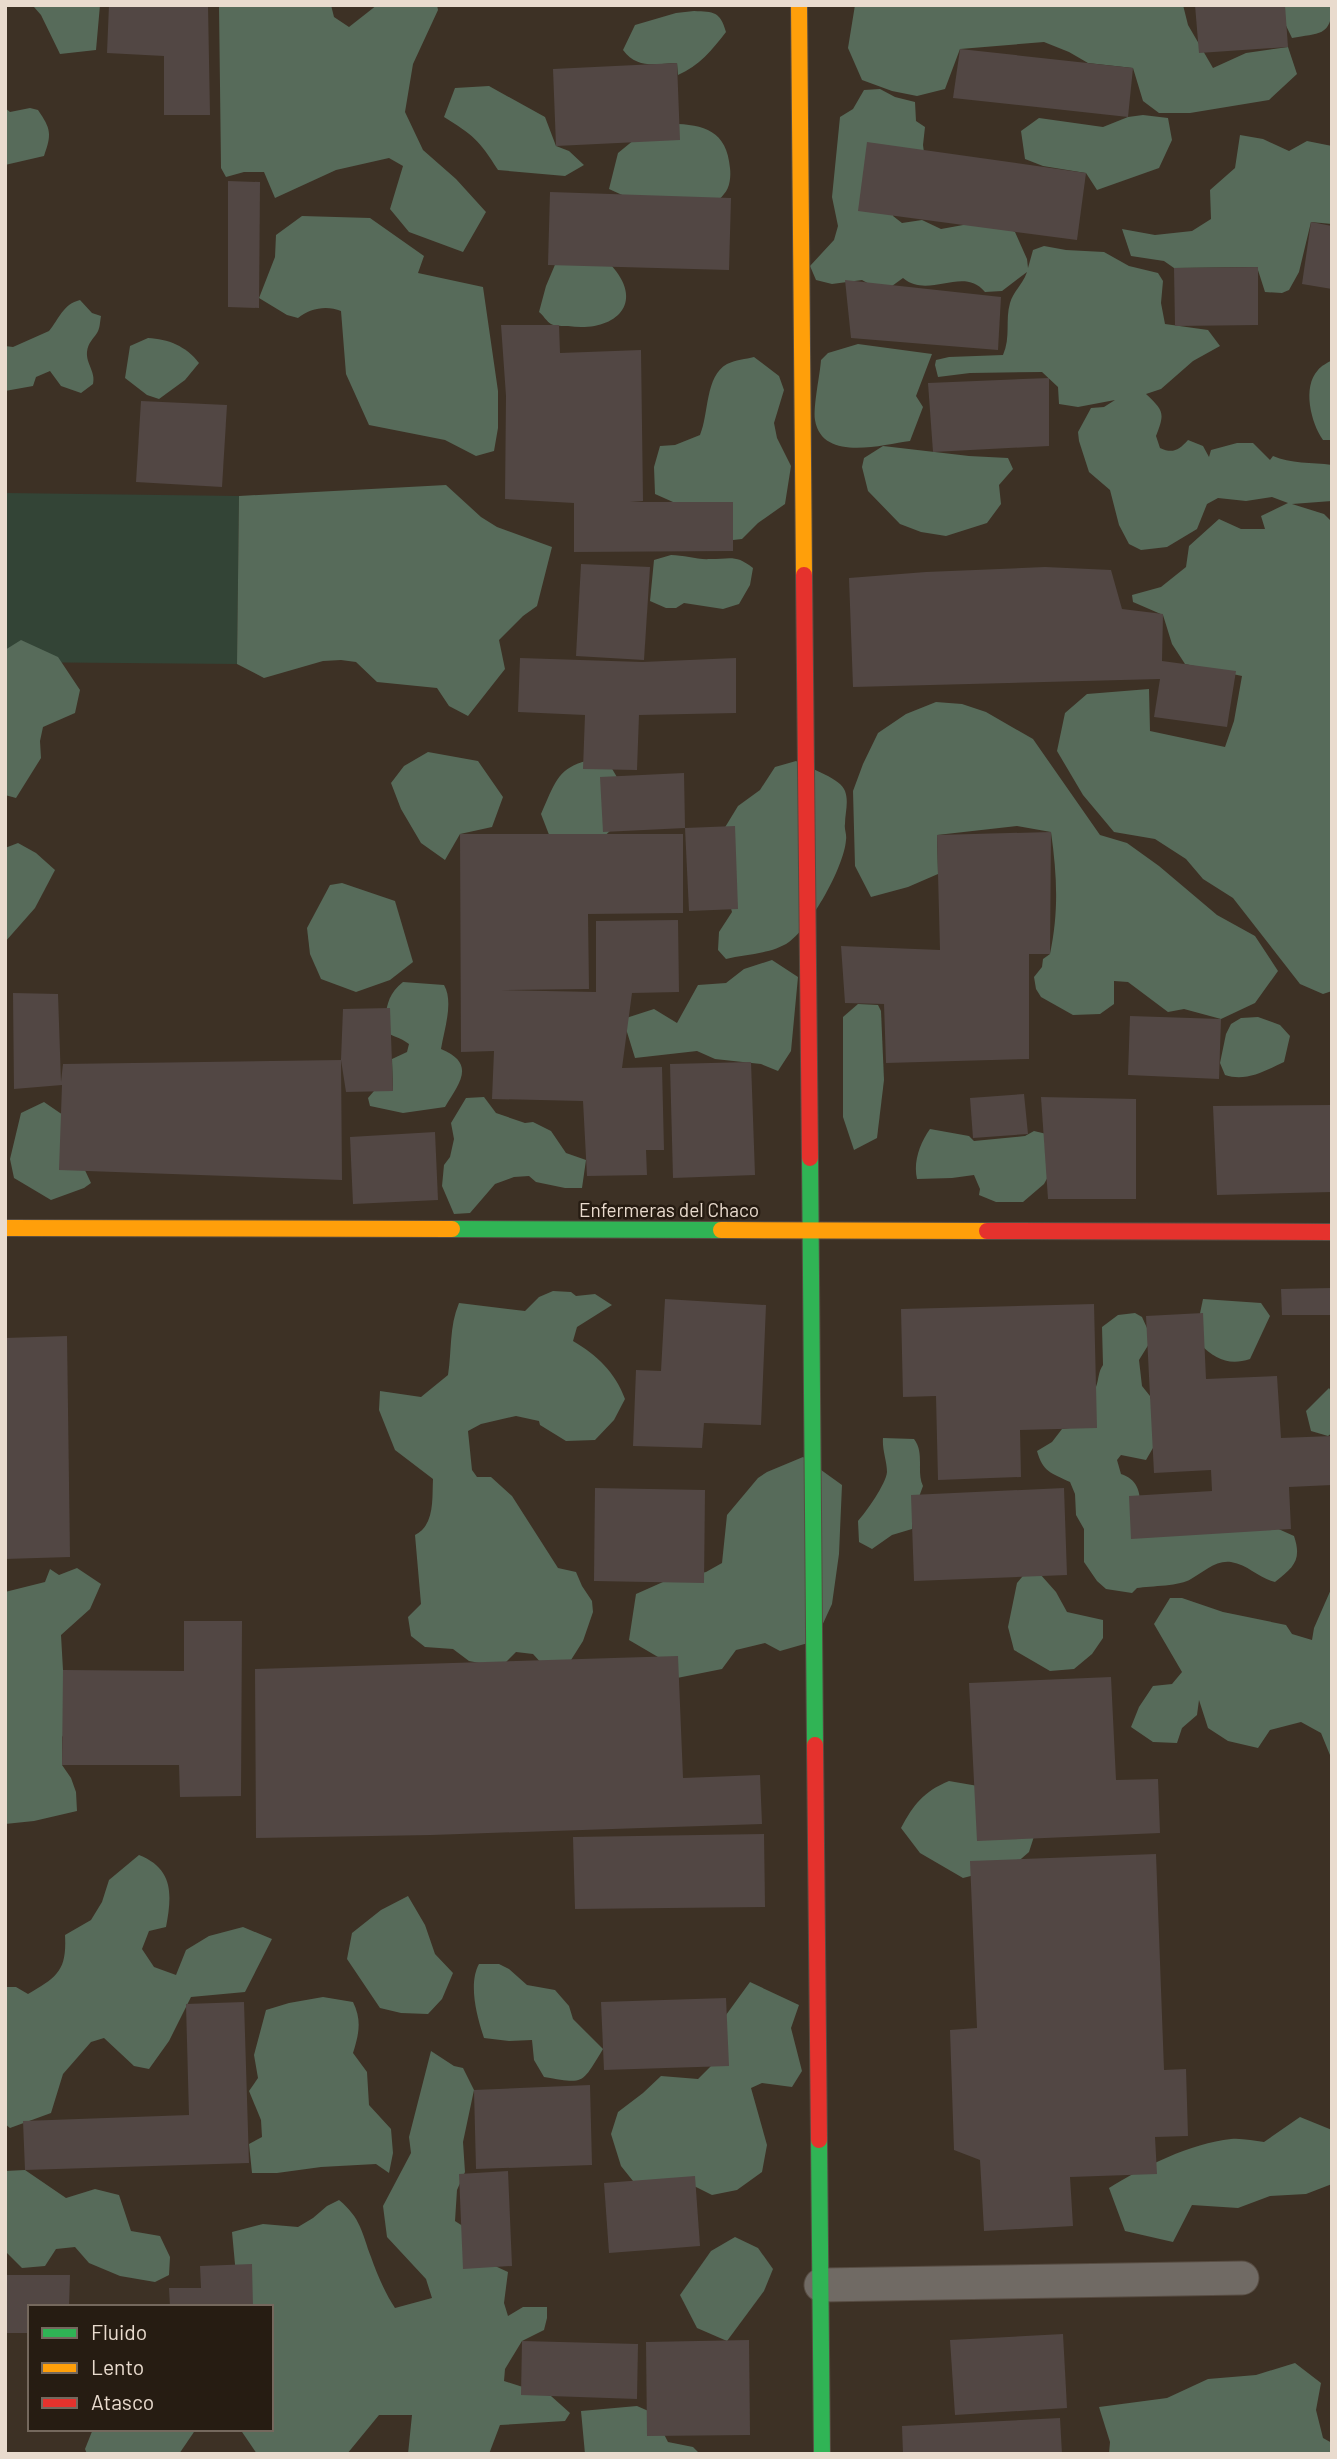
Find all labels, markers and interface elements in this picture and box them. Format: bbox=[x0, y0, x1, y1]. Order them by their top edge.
street label: Enfermeras del Chaco bbox=[579, 1198, 759, 1221]
legend bbox=[28, 2305, 273, 2431]
text: Fluido bbox=[91, 2319, 147, 2344]
text: Lento bbox=[91, 2354, 144, 2379]
text: Atasco bbox=[91, 2389, 154, 2414]

